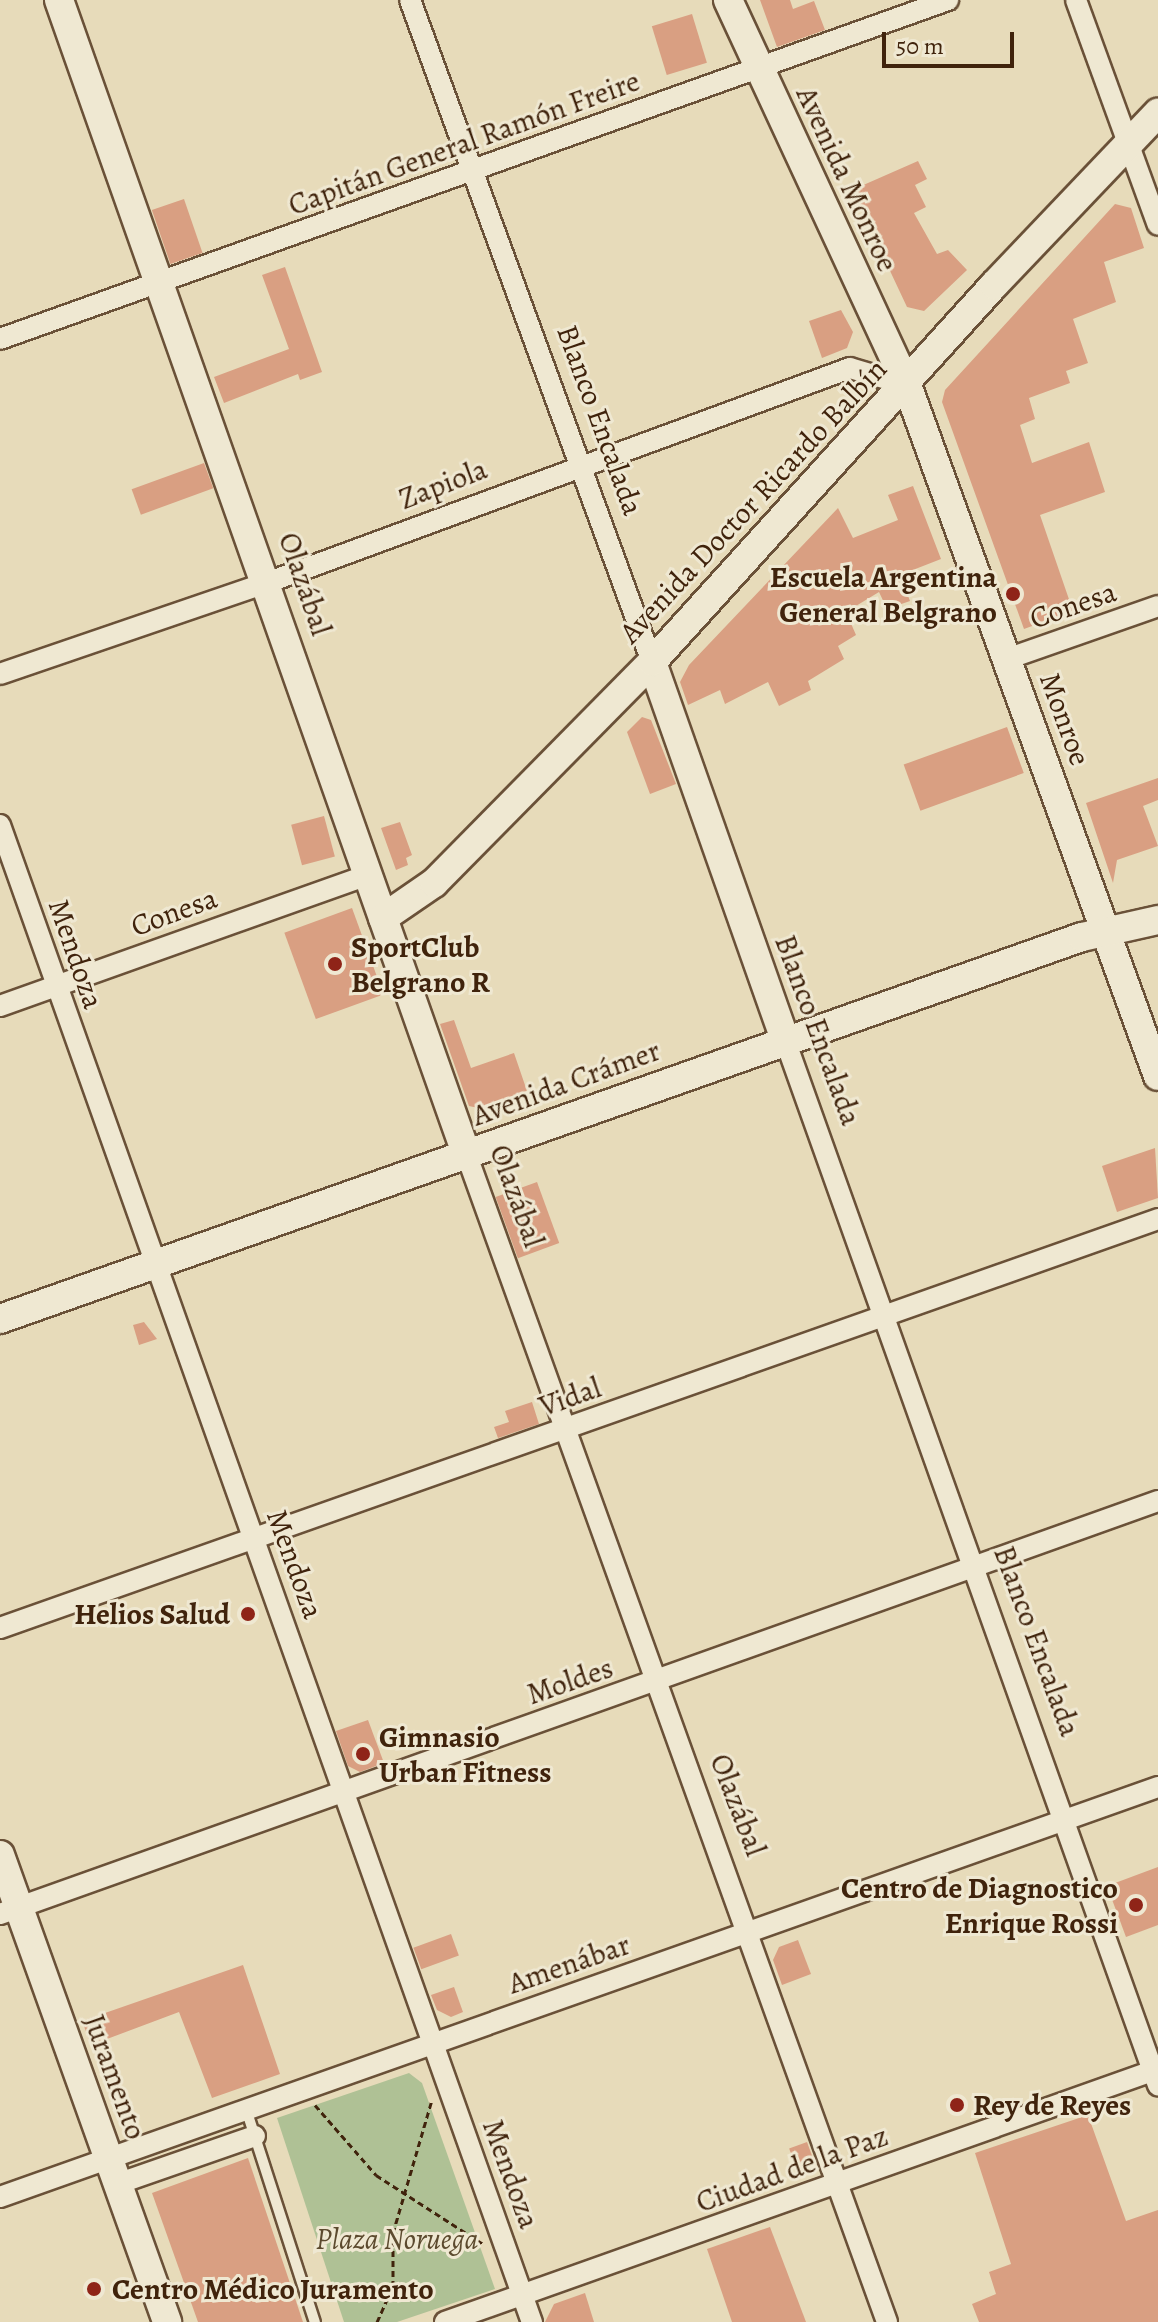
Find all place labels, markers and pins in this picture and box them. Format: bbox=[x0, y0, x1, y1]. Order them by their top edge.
place label: Escuela Argentina General Belgrano bbox=[770, 559, 997, 630]
marker: Escuela Argentina General Belgrano bbox=[1004, 585, 1022, 603]
place label: SportClub Belgrano R bbox=[351, 929, 490, 1000]
marker: SportClub Belgrano R bbox=[326, 955, 344, 973]
place label: Helios Salud bbox=[74, 1596, 230, 1632]
marker: Helios Salud bbox=[237, 1603, 259, 1625]
place label: Gimnasio Urban Fitness bbox=[379, 1719, 552, 1790]
marker: Gimnasio Urban Fitness bbox=[354, 1745, 372, 1763]
place label: Centro de Diagnostico Enrique Rossi bbox=[841, 1870, 1118, 1940]
marker: Centro de Diagnostico Enrique Rossi bbox=[1125, 1894, 1147, 1916]
place label: Rey de Reyes bbox=[973, 2087, 1131, 2123]
marker: Rey de Reyes bbox=[948, 2096, 966, 2114]
place label: Centro Médico Juramento bbox=[112, 2271, 434, 2307]
marker: Centro Médico Juramento bbox=[83, 2278, 105, 2300]

